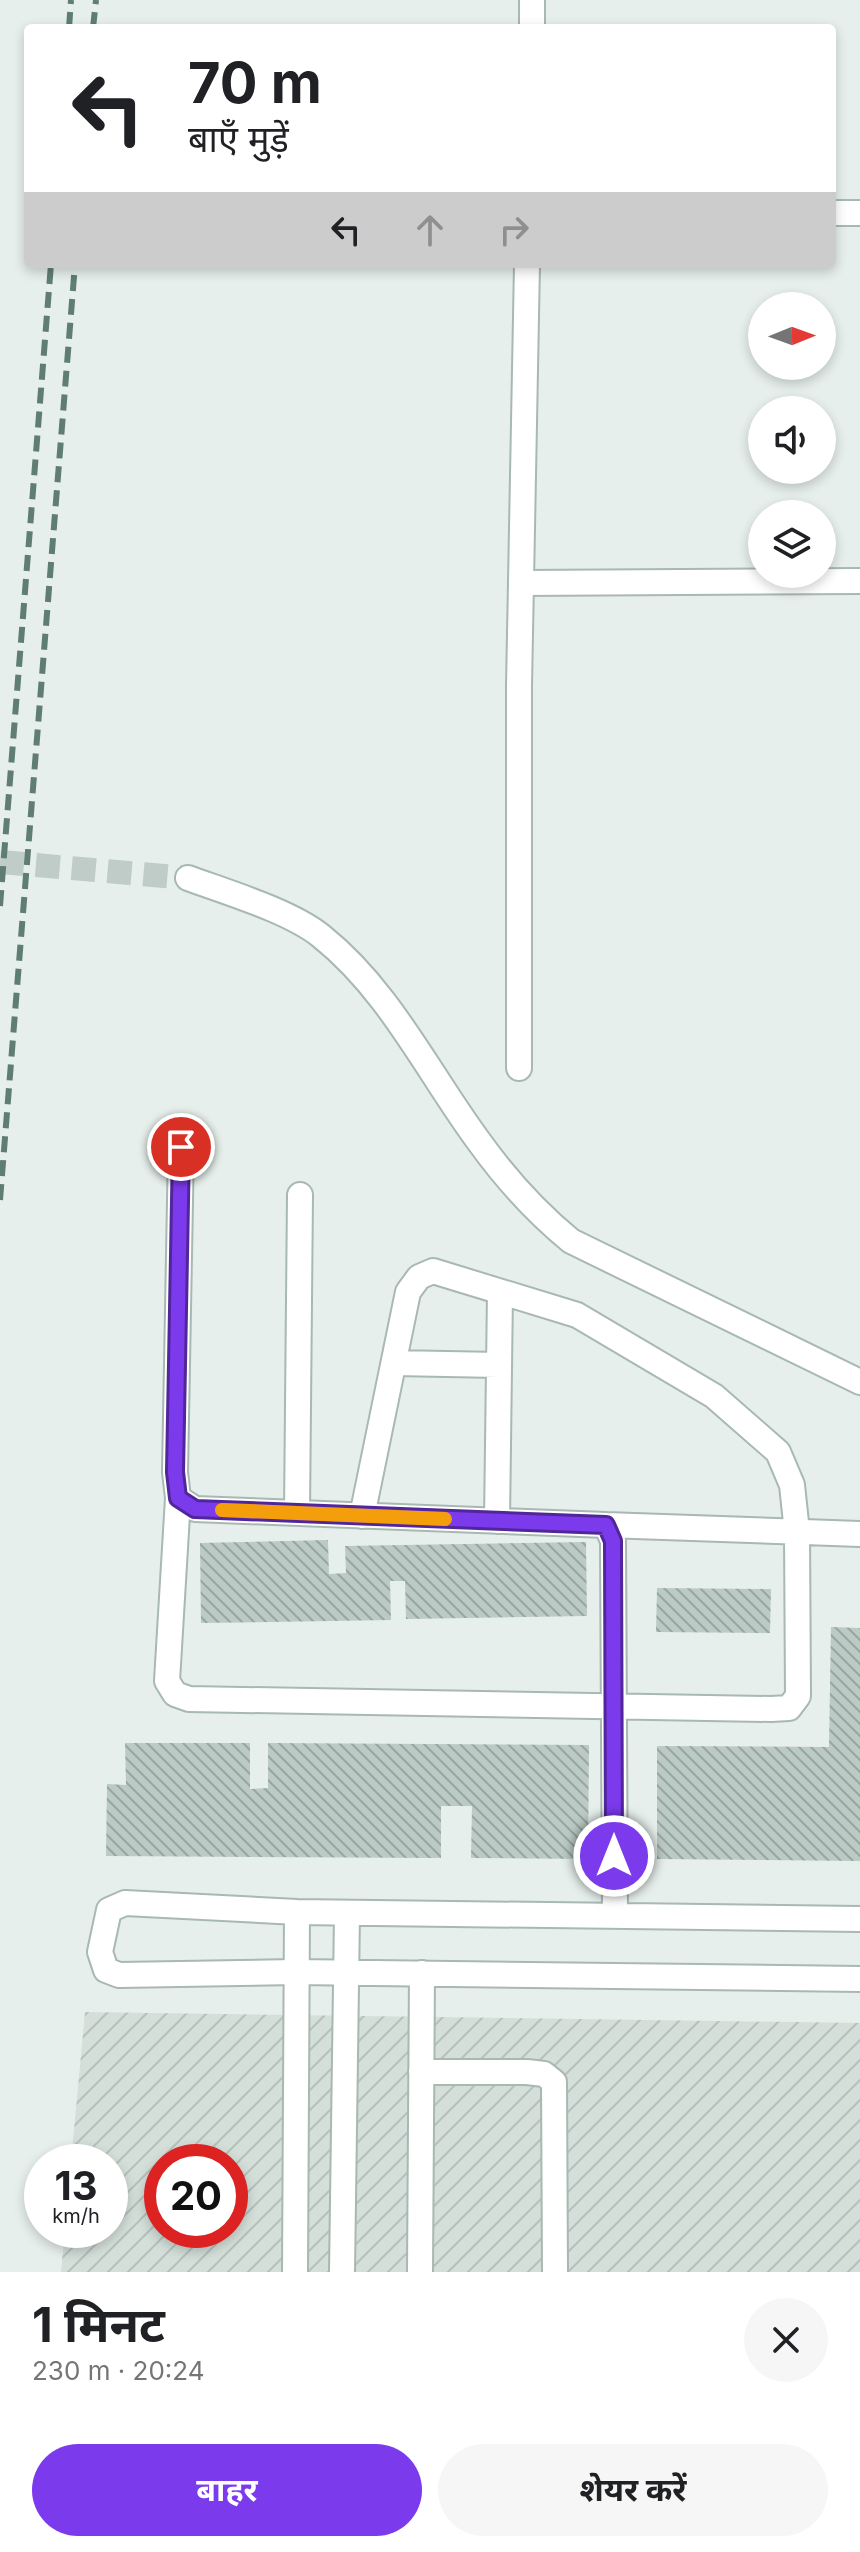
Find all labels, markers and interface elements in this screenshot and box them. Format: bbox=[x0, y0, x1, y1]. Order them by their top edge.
text: 70 m bbox=[188, 49, 322, 117]
icon: left bbox=[56, 56, 160, 160]
text: बाएँ मुड़ें bbox=[188, 117, 289, 161]
icon: left bbox=[324, 208, 368, 252]
icon: ahead bbox=[408, 208, 452, 252]
icon: right bbox=[492, 208, 536, 252]
north arrow bbox=[748, 292, 836, 380]
map controls bbox=[748, 292, 836, 588]
button: sound bbox=[748, 396, 836, 484]
button: layers bbox=[748, 500, 836, 588]
pin bbox=[147, 1113, 215, 1181]
icon: arrive bbox=[159, 1125, 203, 1169]
position arrow bbox=[572, 1814, 656, 1898]
speed limit sign: 20 bbox=[144, 2144, 248, 2248]
text: 13 bbox=[54, 2161, 98, 2210]
text: km/h bbox=[52, 2204, 100, 2228]
text: 1 मिनट bbox=[32, 2295, 165, 2354]
button: close bbox=[744, 2298, 828, 2382]
text: 230 m · 20:24 bbox=[32, 2355, 205, 2386]
button: बाहर bbox=[32, 2444, 422, 2536]
button: शेयर करें bbox=[438, 2444, 828, 2536]

